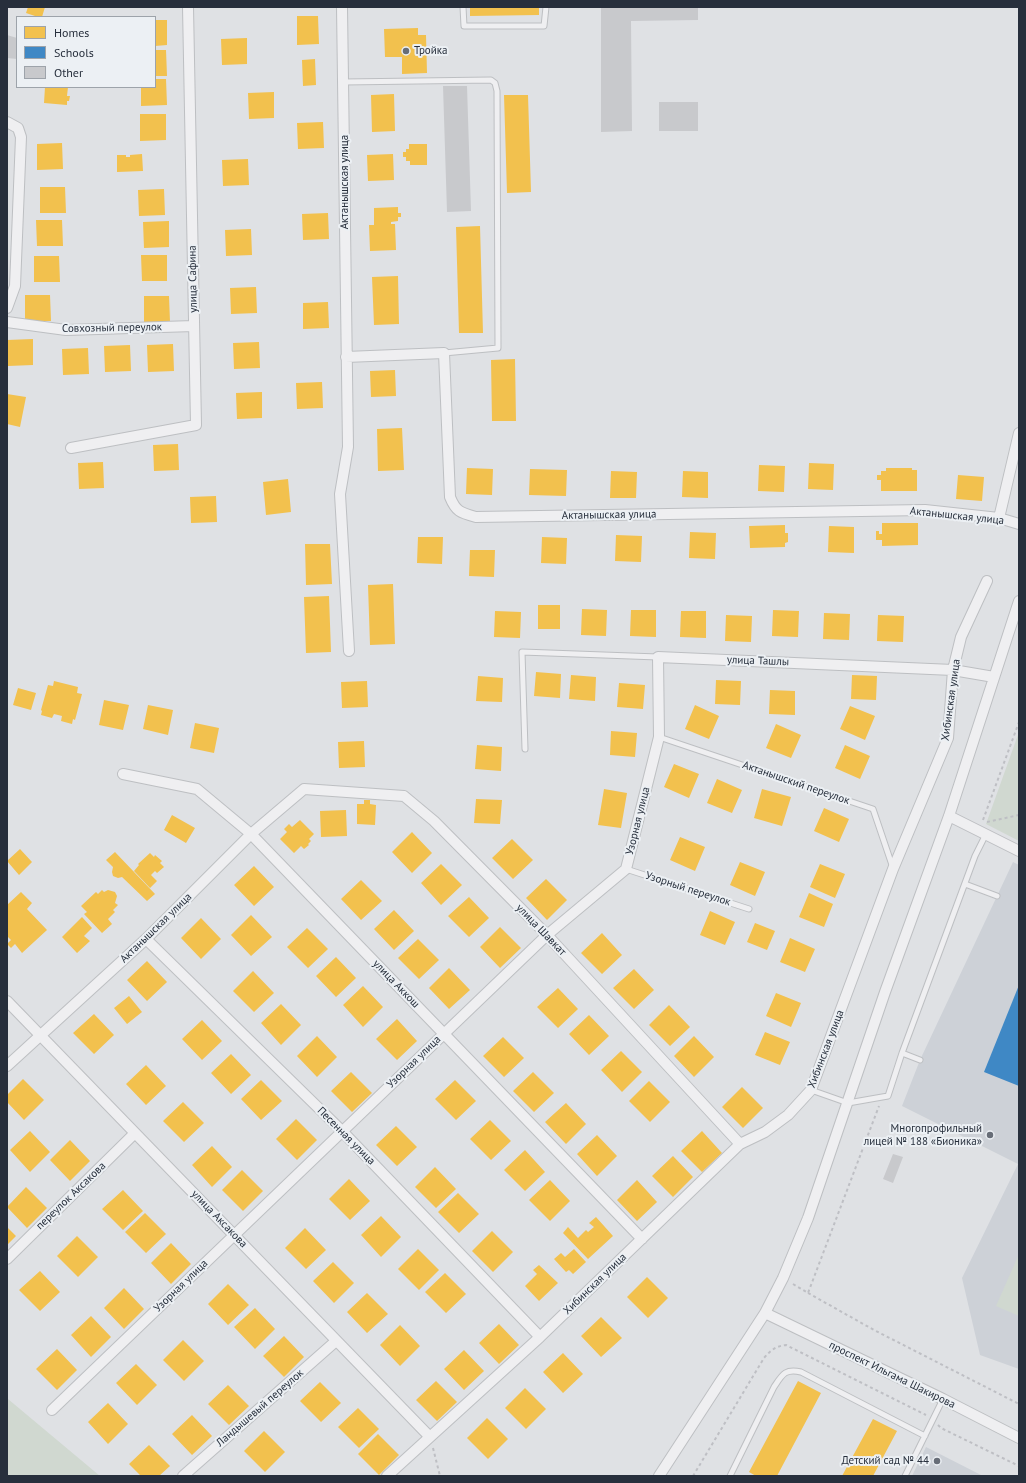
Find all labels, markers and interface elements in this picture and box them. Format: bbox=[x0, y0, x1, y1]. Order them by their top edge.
legend bbox=[16, 16, 156, 88]
text: Homes bbox=[54, 25, 89, 40]
place label: Тройка bbox=[414, 44, 447, 58]
text: Schools bbox=[54, 45, 94, 60]
marker: Тройка bbox=[401, 46, 411, 56]
text: Other bbox=[54, 65, 83, 80]
street label: Актанышская улица bbox=[338, 135, 352, 229]
street label: улица Сафина bbox=[186, 245, 200, 313]
street label: Совхозный переулок bbox=[62, 321, 162, 335]
street label: Актанышская улица bbox=[909, 504, 1005, 528]
street label: Актанышская улица bbox=[562, 508, 656, 522]
street label: улица Ташлы bbox=[727, 653, 789, 669]
street label: Хибинская улица bbox=[939, 658, 963, 742]
street label: Актанышский переулок bbox=[741, 758, 851, 808]
street label: Узорная улица bbox=[623, 786, 653, 856]
street label: Узорный переулок bbox=[644, 869, 732, 909]
street label: Актанышская улица bbox=[117, 890, 195, 966]
street label: улица Шавкат bbox=[513, 901, 569, 959]
street label: улица Аккош bbox=[370, 957, 422, 1011]
street label: Хибинская улица bbox=[805, 1008, 847, 1090]
street label: Узорная улица bbox=[384, 1033, 444, 1091]
street label: Песенная улица bbox=[314, 1104, 378, 1168]
place label: Многопрофильный лицей № 188 «Бионика» bbox=[864, 1122, 982, 1148]
marker: Многопрофильный лицей № 188 «Бионика» bbox=[985, 1130, 995, 1140]
street label: переулок Аксакова bbox=[34, 1160, 108, 1232]
street label: улица Аксакова bbox=[188, 1187, 250, 1251]
street label: Хибинская улица bbox=[561, 1251, 629, 1317]
street label: Узорная улица bbox=[151, 1257, 211, 1315]
street label: проспект Ильгама Шакирова bbox=[827, 1339, 957, 1411]
street label: Ландышевый переулок bbox=[214, 1366, 306, 1450]
place label: Детский сад № 44 bbox=[841, 1454, 929, 1468]
marker: Детский сад № 44 bbox=[932, 1456, 942, 1466]

